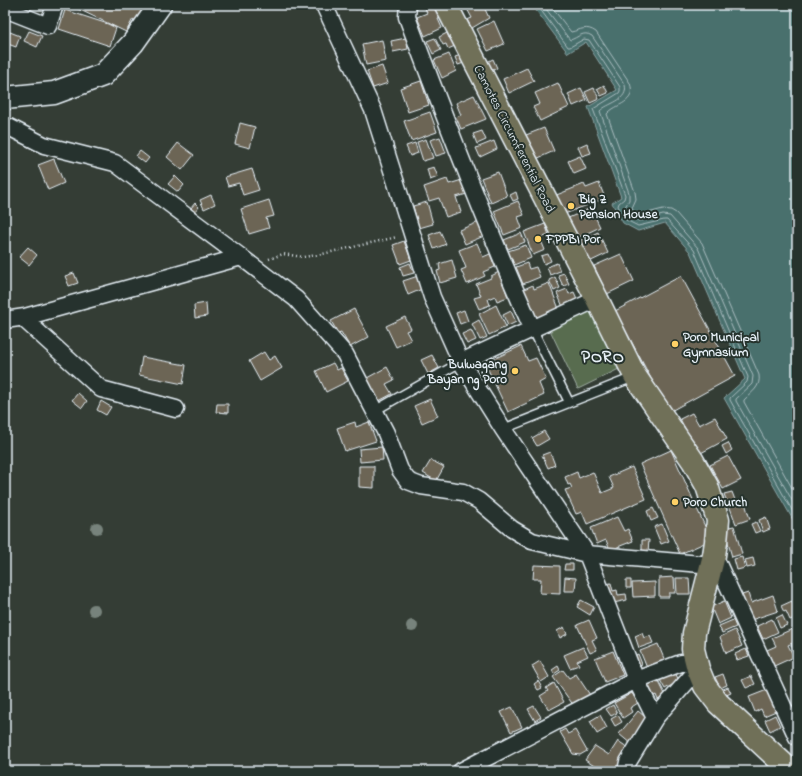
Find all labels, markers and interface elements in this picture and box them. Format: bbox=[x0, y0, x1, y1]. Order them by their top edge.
street label: Camotes Circumferential Road bbox=[468, 62, 560, 217]
place label: Big Z Pension House bbox=[578, 190, 659, 224]
marker: Big Z Pension House bbox=[566, 201, 576, 211]
place label: FPPBI Por bbox=[545, 230, 601, 249]
marker: FPPBI Por bbox=[533, 234, 543, 244]
place label: Poro Municipal Gymnasium bbox=[683, 328, 759, 364]
marker: Poro Municipal Gymnasium bbox=[670, 339, 680, 349]
district label: PORO bbox=[581, 345, 625, 370]
place label: Bulwagang Bayan ng Poro bbox=[427, 355, 507, 391]
marker: Bulwagang Bayan ng Poro bbox=[510, 366, 520, 376]
place label: Poro Church bbox=[683, 493, 747, 512]
marker: Poro Church bbox=[670, 497, 680, 507]

